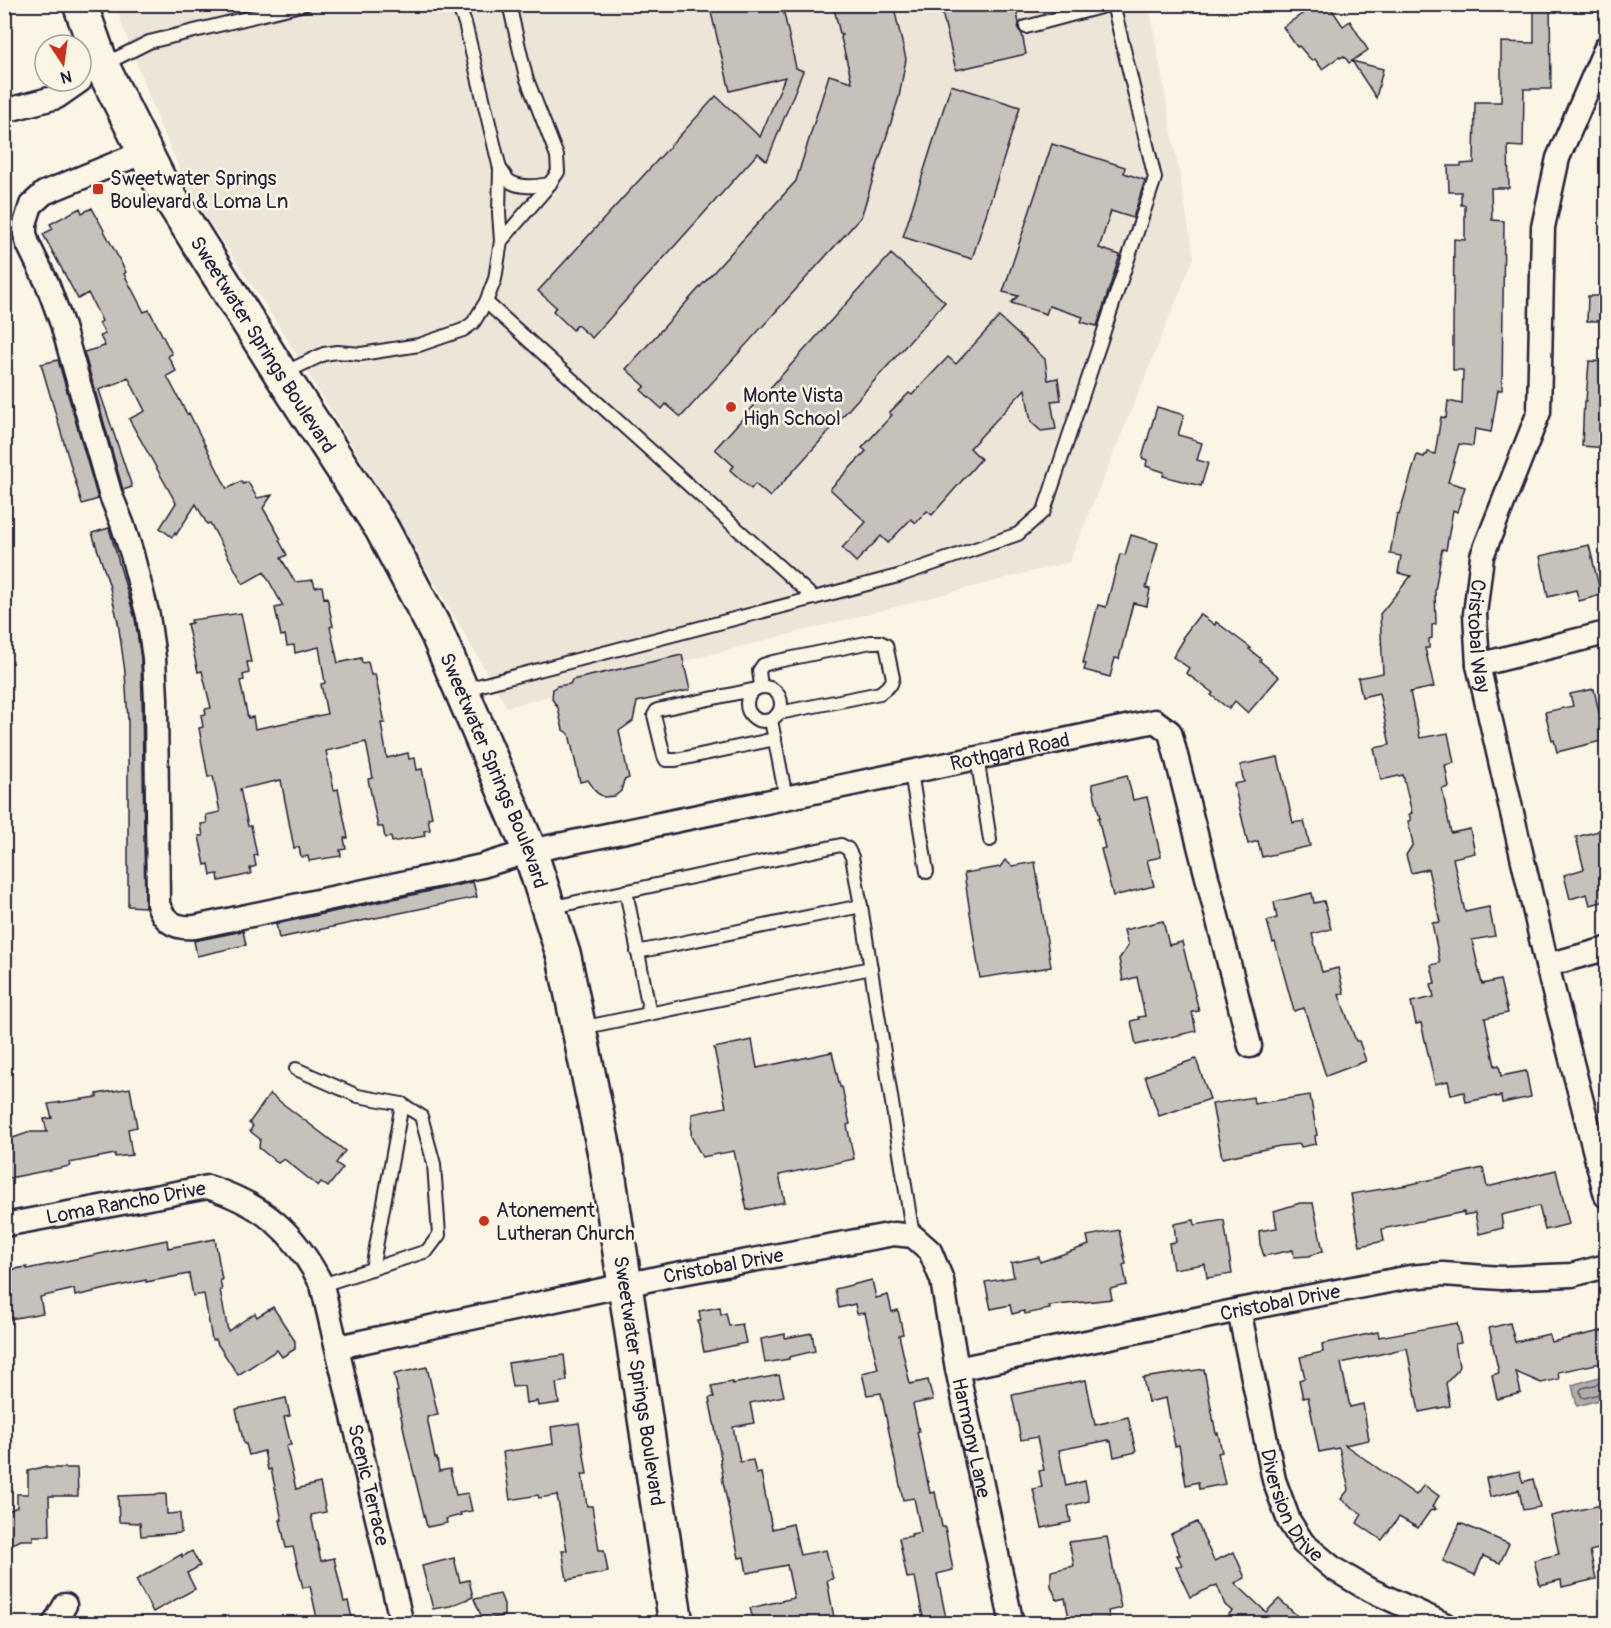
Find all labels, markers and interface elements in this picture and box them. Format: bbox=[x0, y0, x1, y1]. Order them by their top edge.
north arrow bbox=[33, 33, 93, 93]
text: N bbox=[58, 66, 74, 88]
place label: Sweetwater Springs Boulevard & Loma Ln bbox=[110, 166, 288, 214]
marker: Sweetwater Springs Boulevard & Loma Ln bbox=[91, 182, 105, 196]
street label: Sweetwater Springs Boulevard bbox=[185, 231, 342, 458]
place label: Monte Vista High School bbox=[743, 383, 843, 431]
marker: Monte Vista High School bbox=[724, 400, 738, 414]
street label: Cristobal Way bbox=[1462, 578, 1497, 696]
street label: Sweetwater Springs Boulevard bbox=[434, 649, 554, 891]
street label: Rothgard Road bbox=[948, 727, 1072, 776]
street label: Loma Rancho Drive bbox=[44, 1175, 208, 1229]
place label: Atonement Lutheran Church bbox=[496, 1198, 635, 1246]
marker: Atonement Lutheran Church bbox=[477, 1214, 491, 1228]
street label: Cristobal Drive bbox=[661, 1242, 786, 1289]
street label: Sweetwater Springs Boulevard bbox=[608, 1254, 671, 1508]
street label: Cristobal Drive bbox=[1218, 1278, 1342, 1326]
street label: Harmony Lane bbox=[947, 1375, 997, 1500]
street label: Scenic Terrace bbox=[343, 1422, 396, 1548]
street label: Diversion Drive bbox=[1255, 1446, 1329, 1567]

